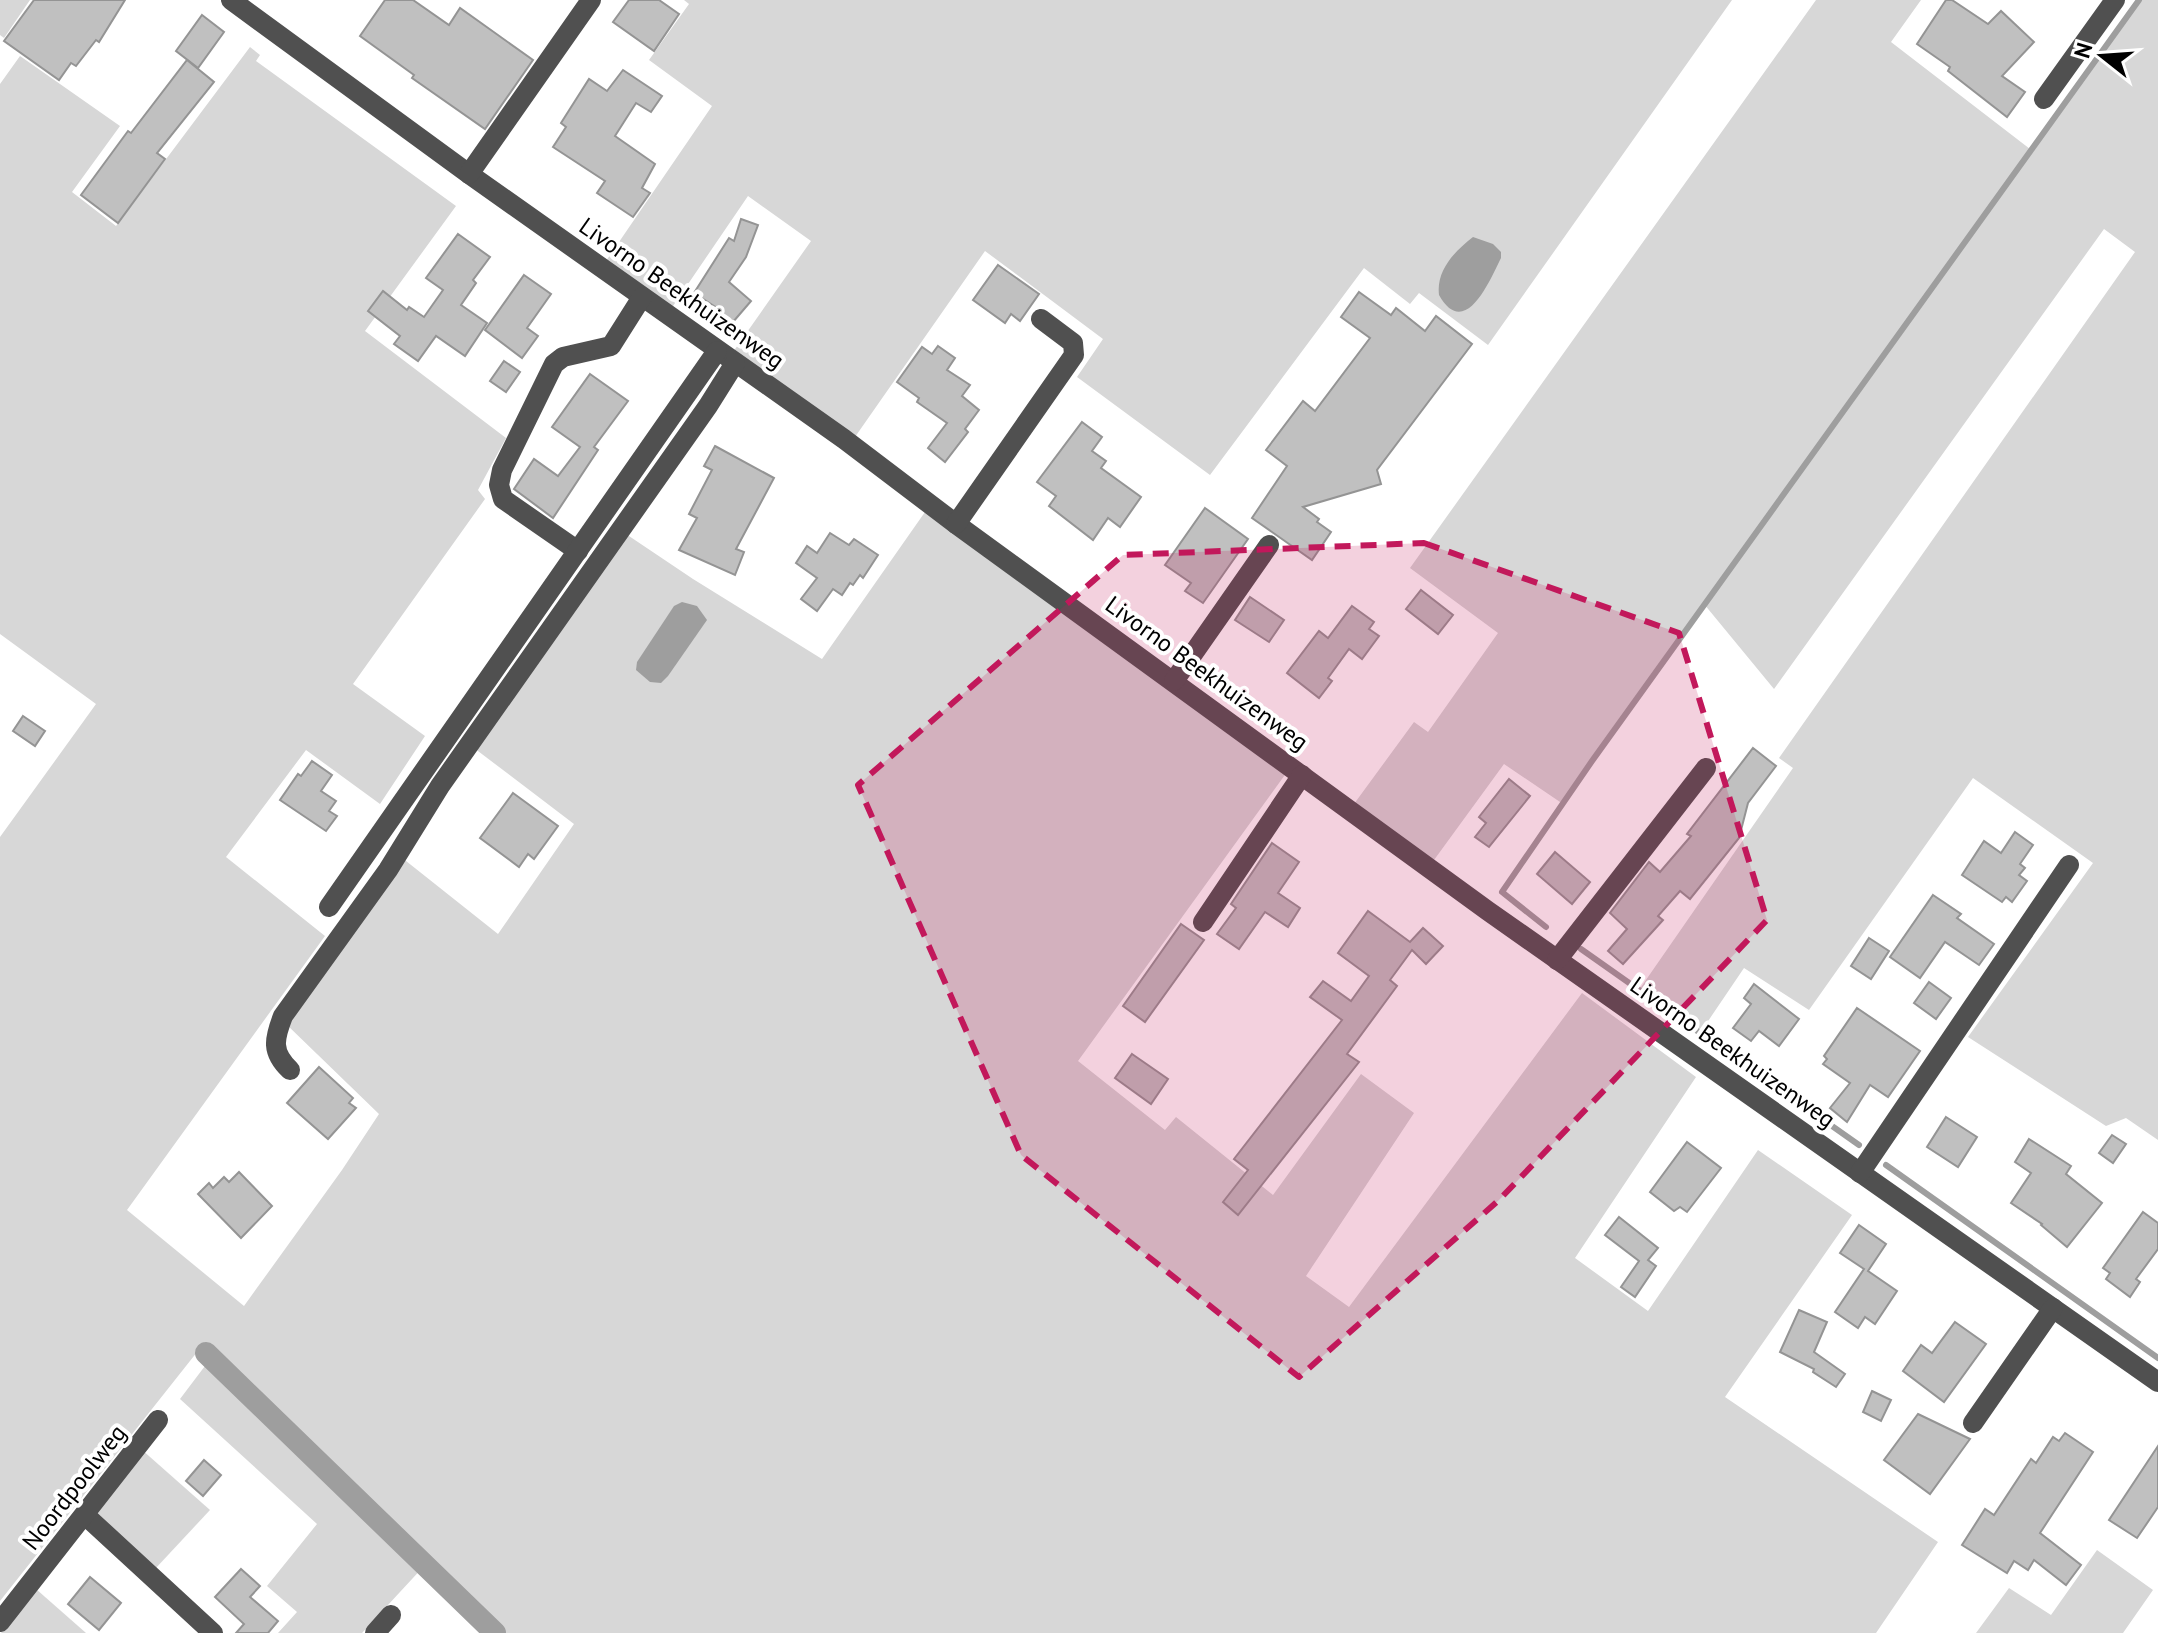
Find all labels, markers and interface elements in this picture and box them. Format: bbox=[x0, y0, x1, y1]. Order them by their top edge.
north arrow bbox=[2062, 16, 2142, 96]
text: N bbox=[2067, 39, 2098, 61]
street label: Livorno Beekhuizenweg bbox=[573, 210, 791, 376]
street label: Livorno Beekhuizenweg bbox=[1099, 589, 1315, 757]
street label: Livorno Beekhuizenweg bbox=[1624, 969, 1842, 1135]
street label: Noordpoolweg bbox=[15, 1418, 133, 1556]

